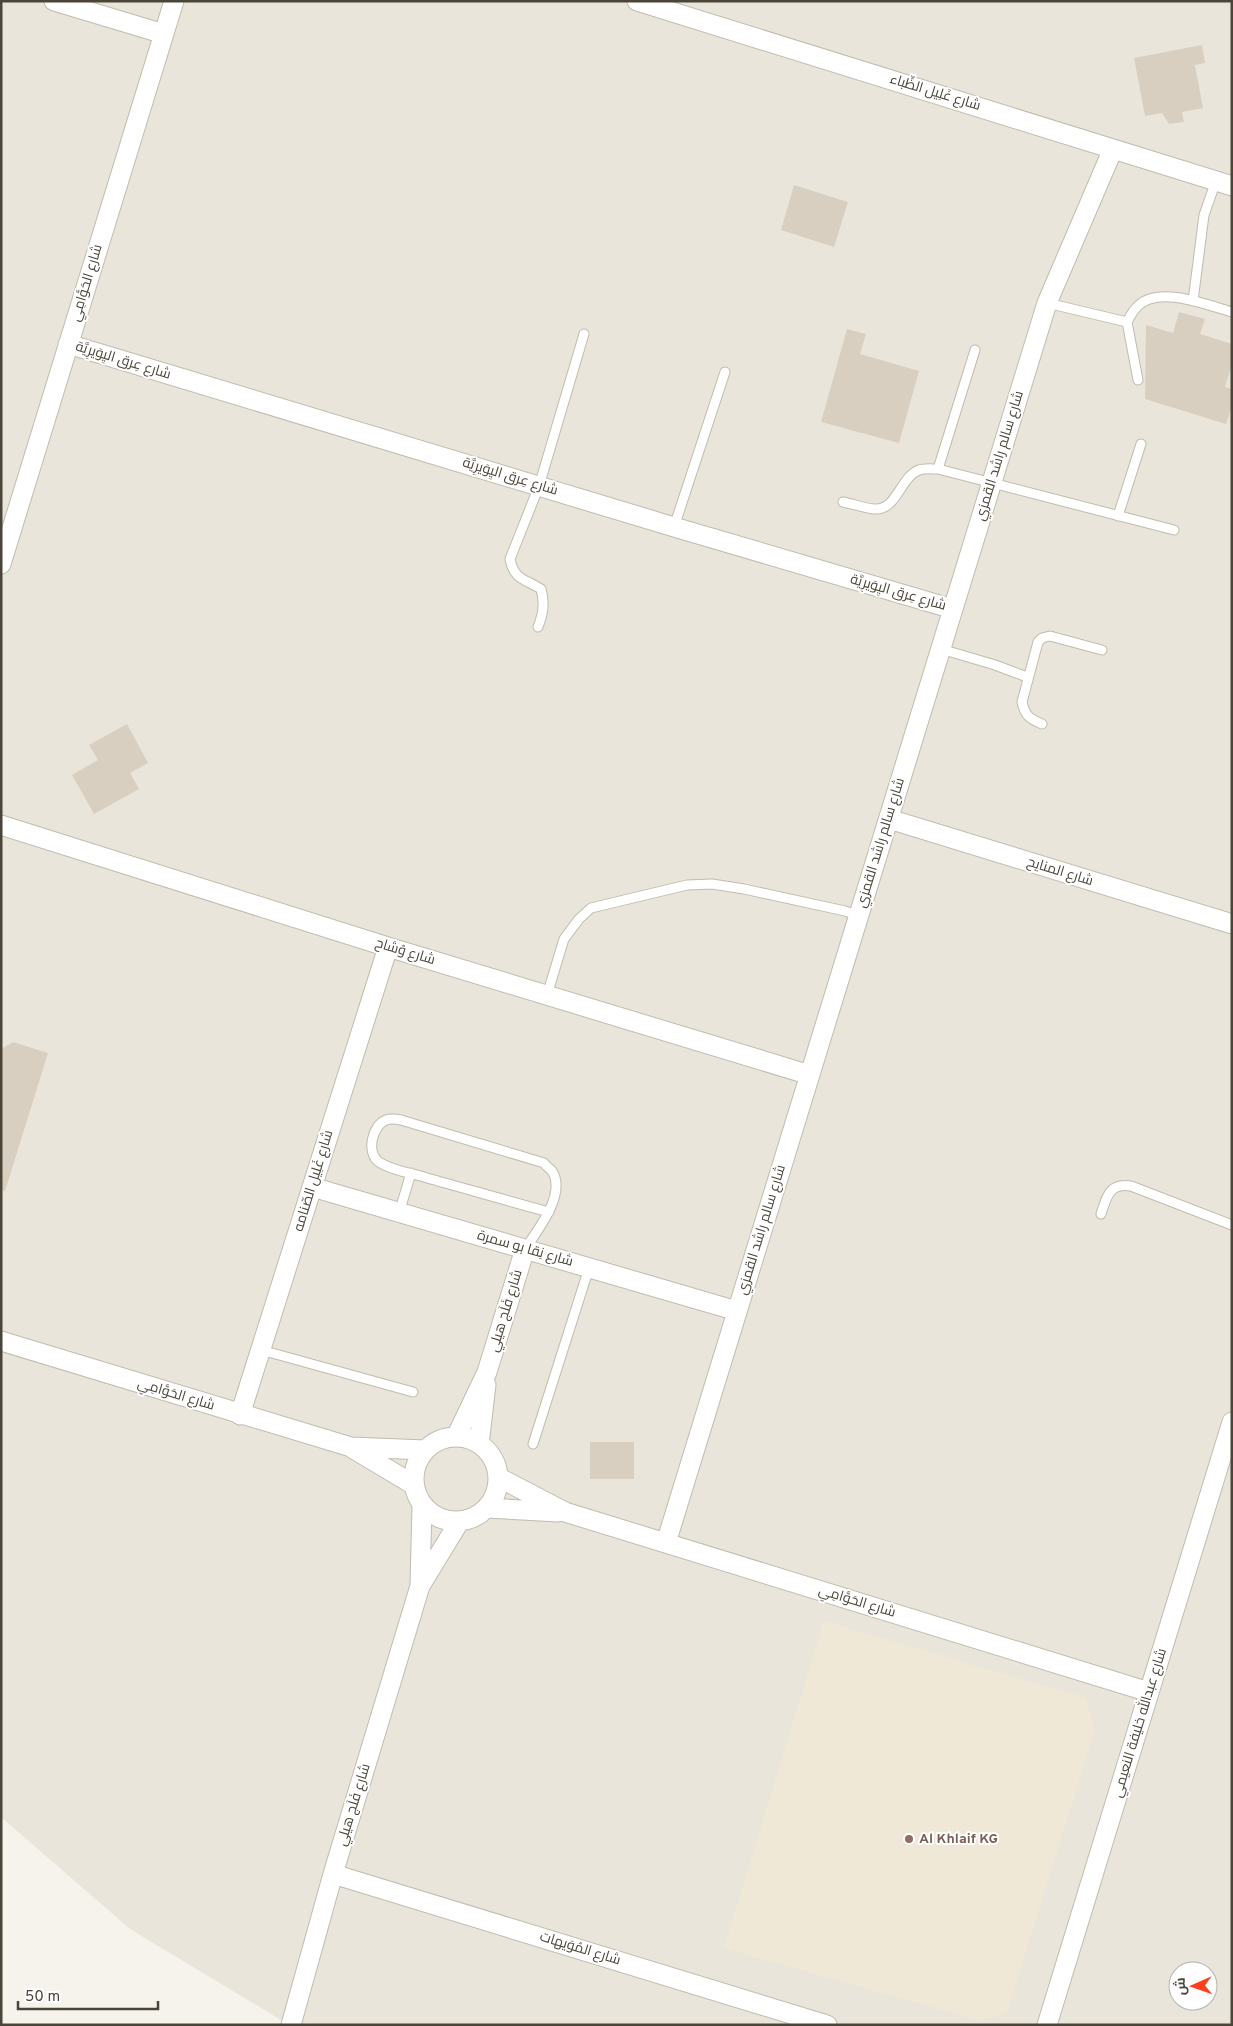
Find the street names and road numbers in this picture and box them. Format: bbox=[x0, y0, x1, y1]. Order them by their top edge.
street label: شارع غَلِيل الظِّباء bbox=[887, 69, 983, 115]
street label: شارع الحَوَّامِي bbox=[67, 242, 109, 324]
street label: شارع عِرق اليِوَيرِيَّة bbox=[73, 338, 173, 384]
street label: شارع سالم راشد القمزي bbox=[972, 389, 1030, 524]
street label: شارع عِرق اليِوَيرِيَّة bbox=[460, 454, 560, 500]
street label: شارع عِرق اليِوَيرِيَّة bbox=[848, 571, 948, 615]
street label: شارع سالم راشد القمزي bbox=[853, 776, 911, 911]
street label: شارع المنايح bbox=[1025, 854, 1095, 890]
street label: شارع وُشاح bbox=[373, 935, 437, 969]
street label: شارع غَلِيل الصّنامه bbox=[291, 1128, 337, 1234]
street label: شارع سالم راشد القمزي bbox=[734, 1163, 792, 1298]
street label: شارع نِقا بو سمرة bbox=[475, 1227, 575, 1271]
street label: شارع فَلَج هيلي bbox=[485, 1268, 529, 1355]
street label: شارع الحَوَّامِي bbox=[135, 1375, 217, 1417]
street label: شارع الحَوَّامِي bbox=[816, 1582, 898, 1624]
street label: شارع عبدالله خليفة النعيمي bbox=[1107, 1646, 1173, 1800]
street label: شارع فَلَج هيلي bbox=[333, 1762, 377, 1849]
street label: شارع المُوَيهات bbox=[537, 1929, 623, 1969]

